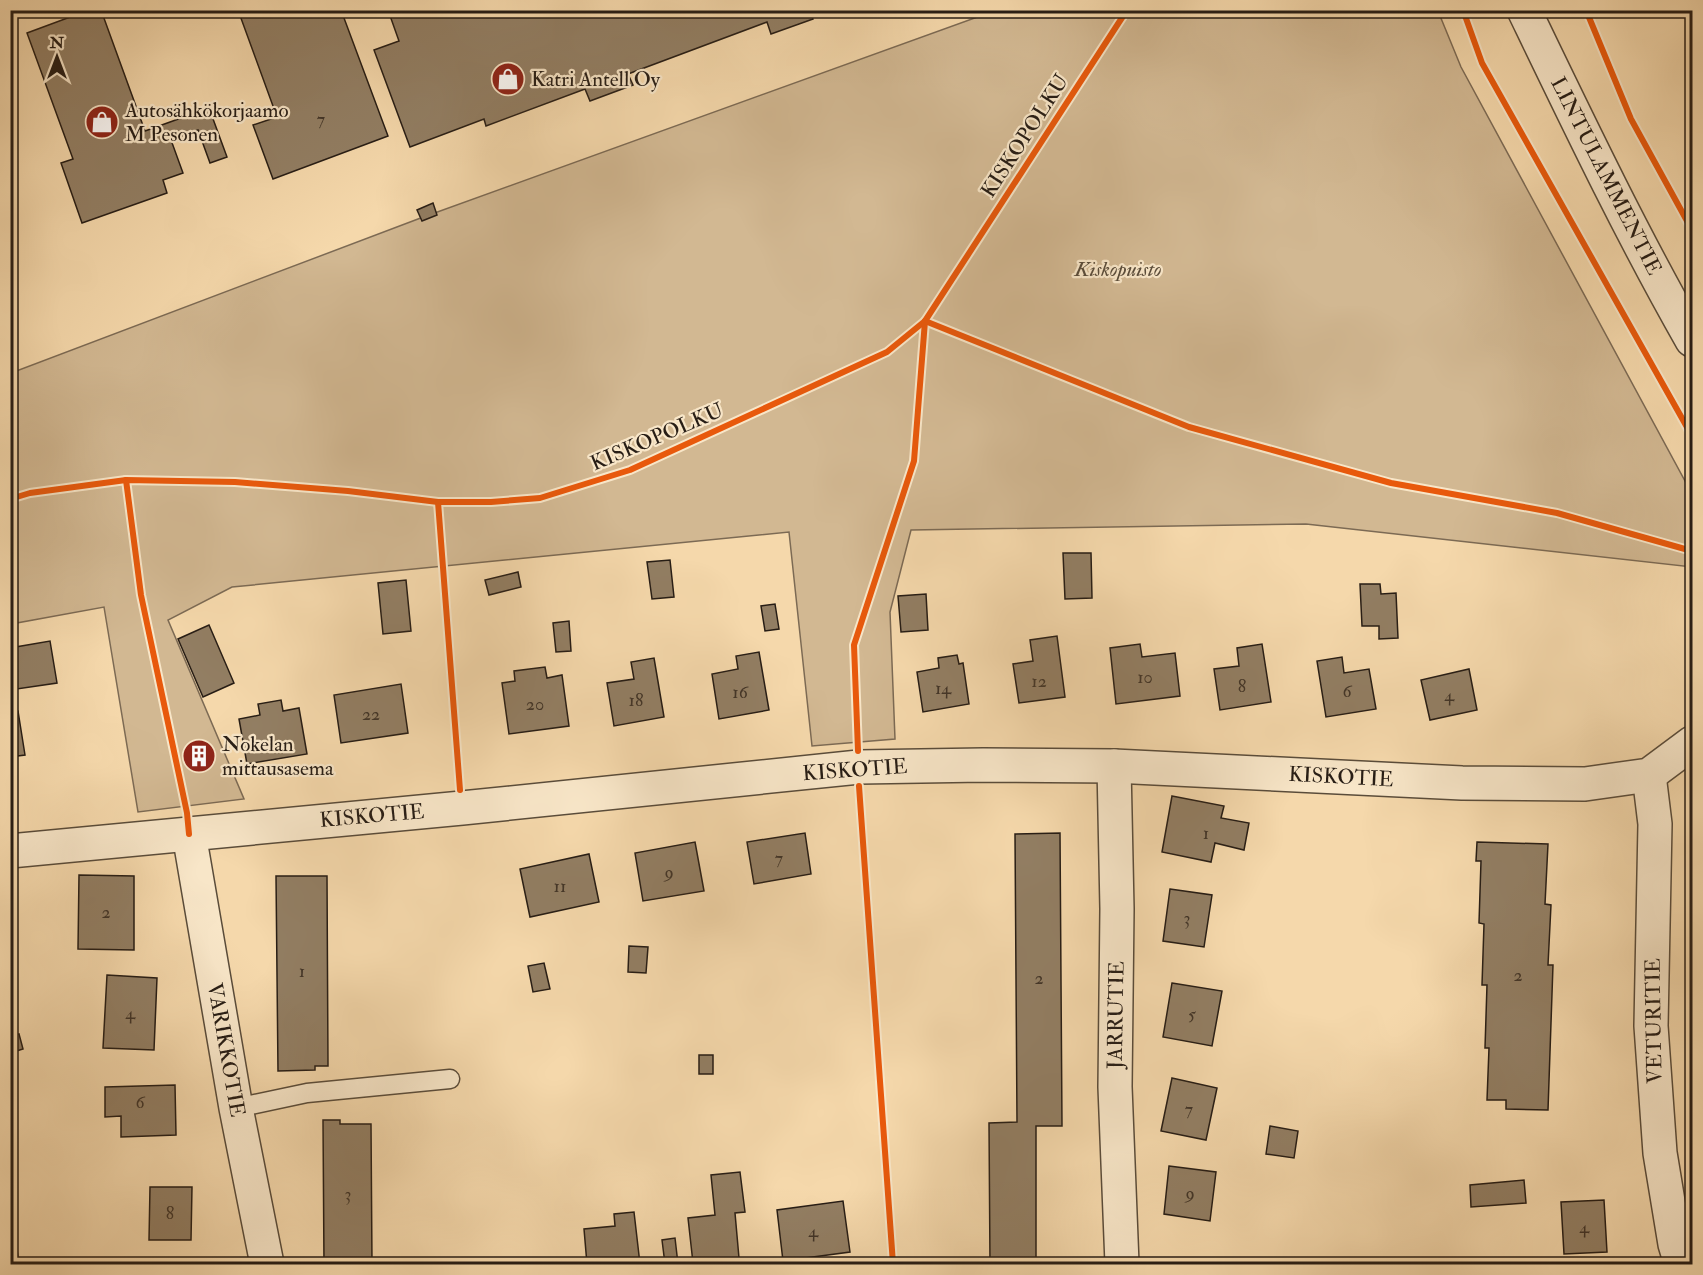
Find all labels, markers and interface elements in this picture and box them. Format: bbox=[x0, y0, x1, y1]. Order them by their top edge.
north arrow bbox=[27, 27, 87, 87]
text: N bbox=[49, 33, 65, 53]
shop icon: Katri Antell Oy bbox=[490, 61, 526, 97]
place label: Katri Antell Oy bbox=[531, 66, 661, 93]
street label: KISKOPOLKU bbox=[975, 69, 1075, 203]
street label: LINTULAMMENTIE bbox=[1544, 72, 1668, 280]
place label: Autosähkökorjaamo M Pesonen bbox=[124, 97, 289, 148]
shop icon: Autosähkökorjaamo M Pesonen bbox=[84, 104, 120, 140]
house number: 7 bbox=[317, 108, 325, 131]
park label: Kiskopuisto bbox=[1074, 256, 1161, 283]
street label: KISKOPOLKU bbox=[586, 397, 728, 477]
house number: 10 bbox=[1137, 666, 1153, 689]
house number: 12 bbox=[1031, 670, 1047, 693]
house number: 8 bbox=[1238, 675, 1246, 698]
house number: 14 bbox=[935, 677, 952, 700]
house number: 6 bbox=[1342, 680, 1352, 703]
house number: 16 bbox=[732, 681, 749, 704]
house number: 4 bbox=[1444, 684, 1455, 707]
house number: 18 bbox=[629, 689, 643, 712]
house number: 20 bbox=[526, 693, 544, 716]
house number: 22 bbox=[362, 703, 380, 726]
place label: Nokelan mittausasema bbox=[222, 731, 334, 782]
building icon: Nokelan mittausasema bbox=[181, 738, 217, 774]
street label: KISKOTIE bbox=[802, 753, 908, 787]
street label: KISKOTIE bbox=[1288, 761, 1394, 793]
street label: KISKOTIE bbox=[318, 798, 426, 834]
house number: 1 bbox=[1203, 822, 1209, 845]
house number: 7 bbox=[775, 847, 783, 870]
house number: 9 bbox=[662, 861, 674, 884]
house number: 11 bbox=[554, 875, 566, 898]
house number: 2 bbox=[101, 901, 111, 924]
house number: 3 bbox=[1184, 907, 1190, 930]
street label: VETURITIE bbox=[1639, 958, 1669, 1084]
house number: 1 bbox=[299, 960, 305, 983]
street label: JARRUTIE bbox=[1102, 961, 1130, 1070]
house number: 2 bbox=[1513, 964, 1523, 987]
house number: 2 bbox=[1034, 967, 1044, 990]
street label: VARIKKOTIE bbox=[201, 981, 251, 1119]
house number: 4 bbox=[125, 1002, 136, 1025]
house number: 5 bbox=[1188, 1003, 1196, 1026]
house number: 6 bbox=[135, 1091, 145, 1114]
house number: 7 bbox=[1185, 1098, 1193, 1121]
house number: 9 bbox=[1183, 1182, 1195, 1205]
house number: 3 bbox=[345, 1183, 351, 1206]
house number: 8 bbox=[166, 1202, 174, 1225]
house number: 4 bbox=[1579, 1216, 1590, 1239]
house number: 4 bbox=[808, 1220, 819, 1243]

